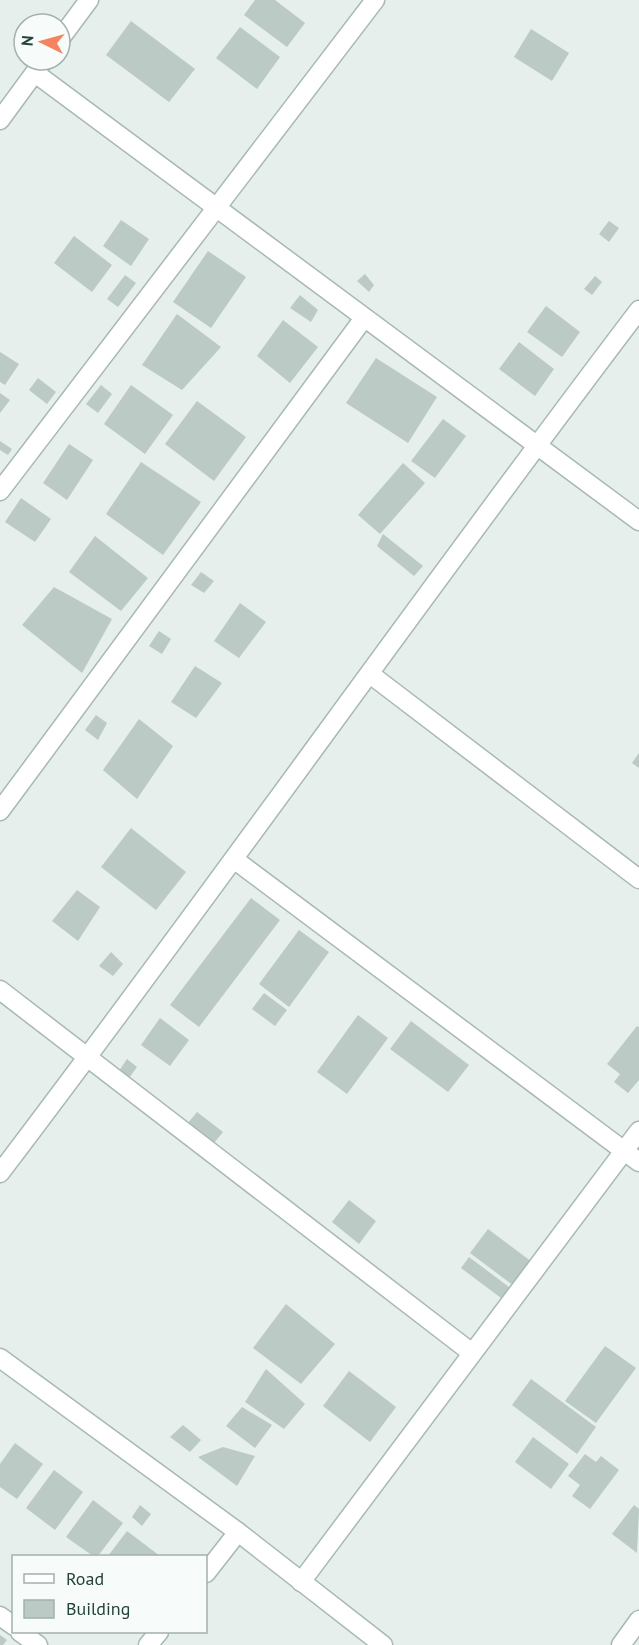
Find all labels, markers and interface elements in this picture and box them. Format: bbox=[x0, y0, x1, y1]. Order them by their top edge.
north arrow bbox=[12, 12, 72, 72]
text: N bbox=[17, 35, 37, 47]
legend bbox=[12, 1555, 207, 1633]
text: Road bbox=[66, 1567, 104, 1590]
text: Building bbox=[66, 1597, 130, 1620]

